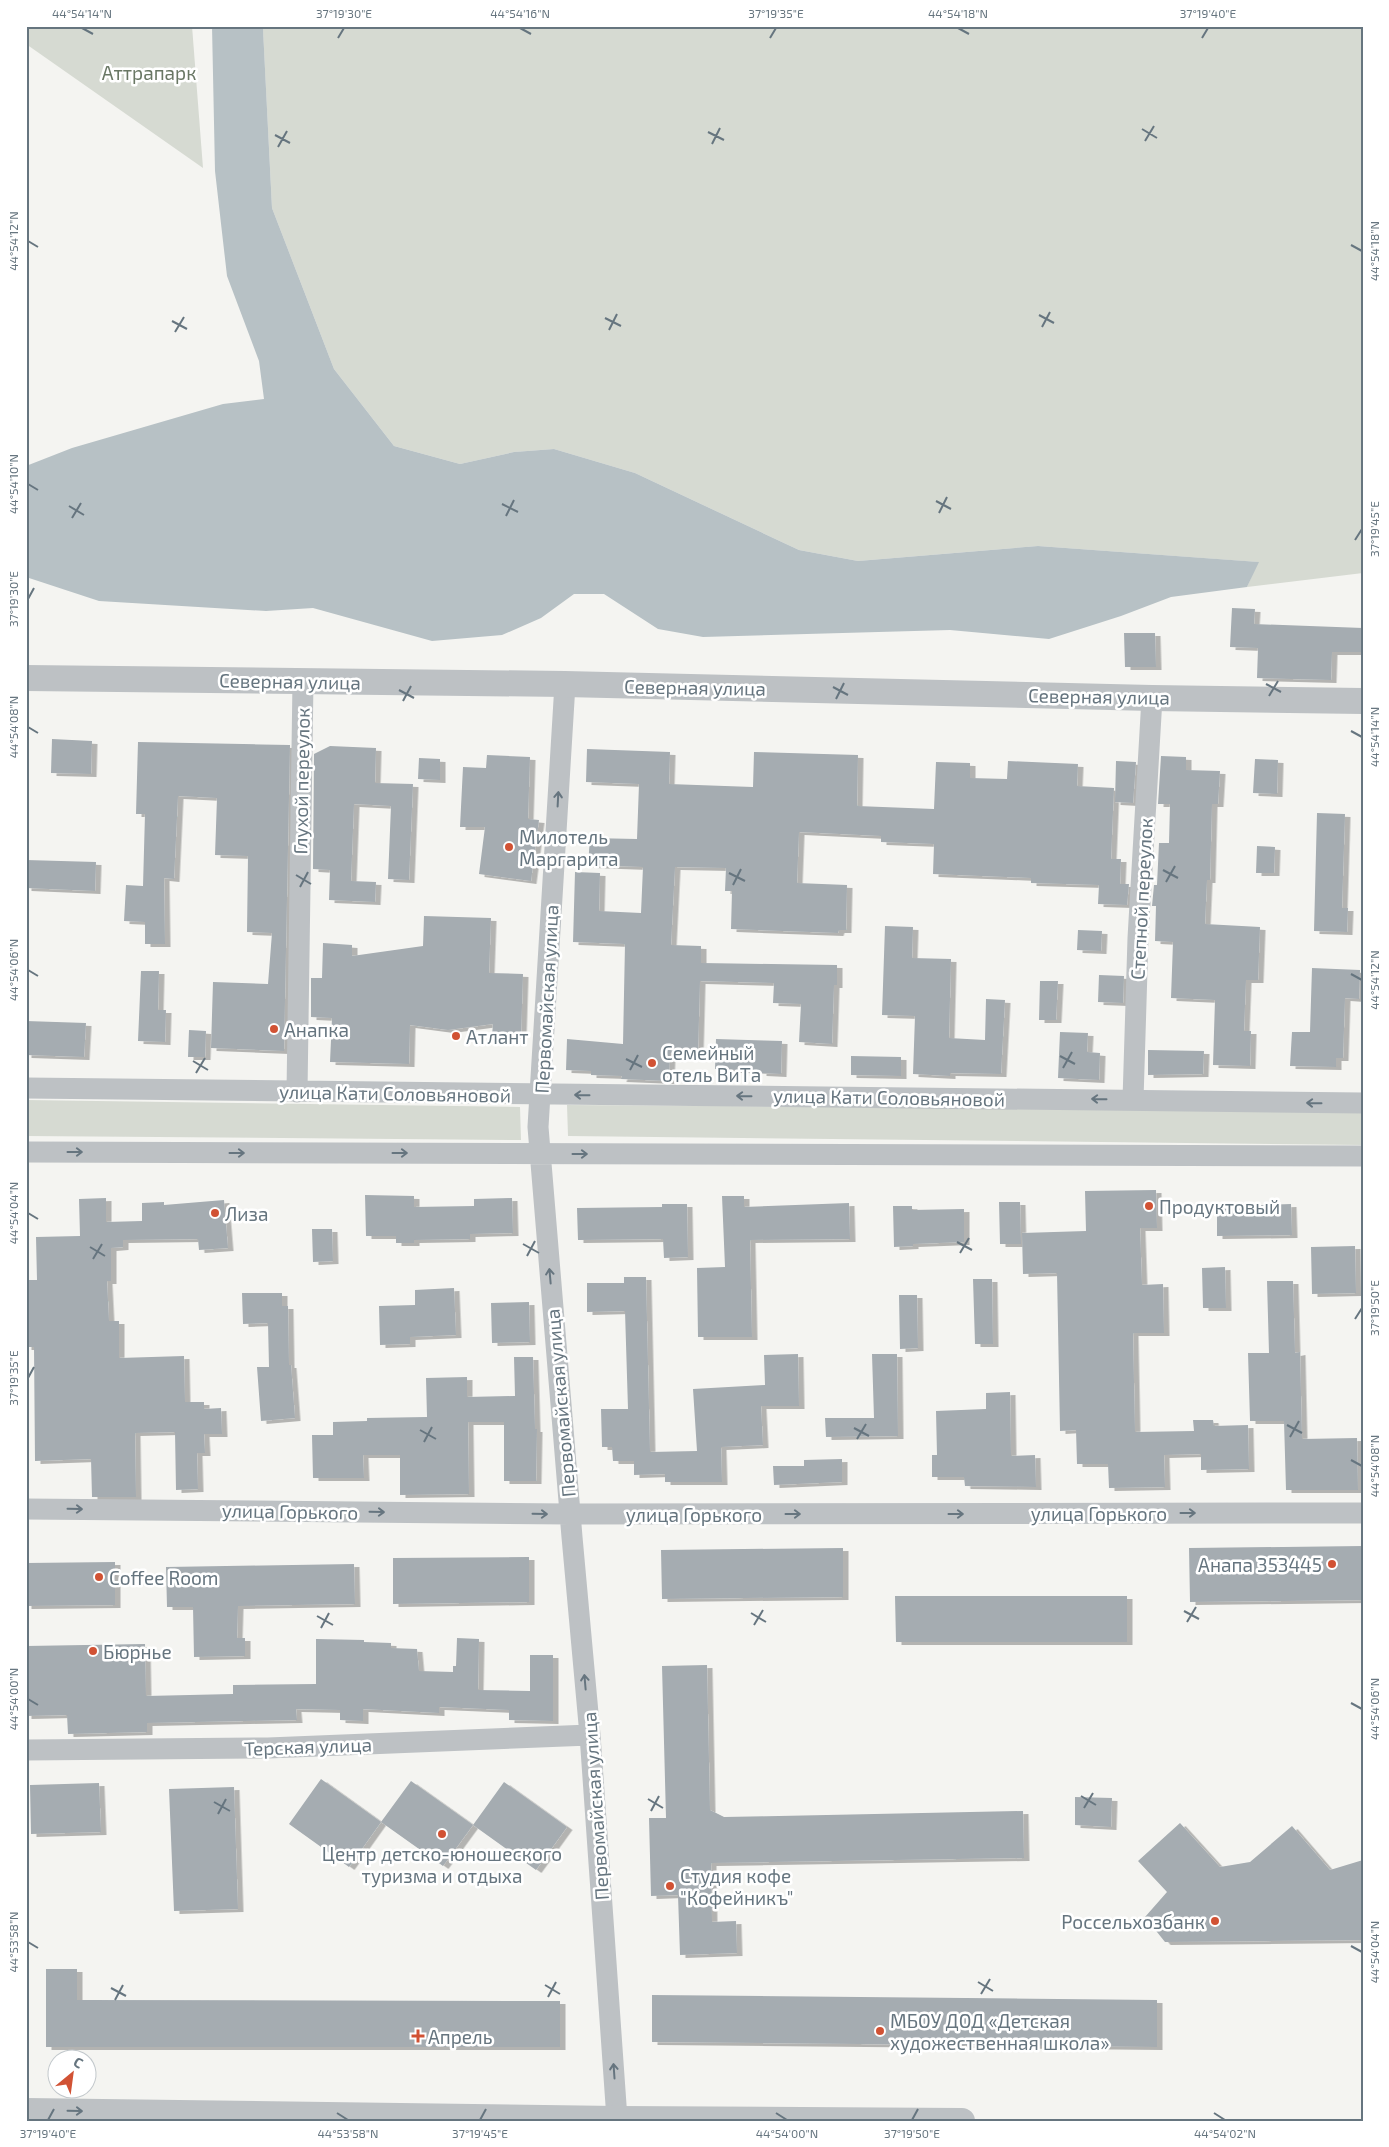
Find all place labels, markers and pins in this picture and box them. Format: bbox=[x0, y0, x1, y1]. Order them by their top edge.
place label: Милотель Маргарита bbox=[519, 825, 619, 870]
marker: Милотель Маргарита bbox=[503, 841, 515, 853]
place label: Анапка bbox=[284, 1018, 349, 1041]
marker: Анапка bbox=[268, 1023, 280, 1035]
place label: Атлант bbox=[466, 1025, 529, 1048]
marker: Атлант bbox=[450, 1030, 462, 1042]
place label: Семейный отель ВиТа bbox=[662, 1041, 761, 1086]
marker: Семейный отель ВиТа bbox=[646, 1057, 658, 1069]
place label: Продуктовый bbox=[1159, 1195, 1280, 1219]
marker: Продуктовый bbox=[1143, 1200, 1155, 1212]
place label: Лиза bbox=[225, 1202, 268, 1225]
marker: Лиза bbox=[209, 1207, 221, 1219]
place label: Анапа 353445 bbox=[1198, 1553, 1322, 1576]
marker: Анапа 353445 bbox=[1326, 1558, 1338, 1570]
place label: Coffee Room bbox=[109, 1566, 218, 1589]
marker: Coffee Room bbox=[93, 1571, 105, 1583]
place label: Бюрнье bbox=[103, 1640, 172, 1663]
marker: Бюрнье bbox=[87, 1645, 99, 1657]
marker: Центр детско-юношеского туризма и отдыха bbox=[436, 1828, 448, 1840]
place label: Центр детско-юношеского туризма и отдыха bbox=[322, 1842, 562, 1888]
place label: Студия кофе "Кофейникъ" bbox=[680, 1864, 794, 1909]
marker: Студия кофе "Кофейникъ" bbox=[664, 1880, 676, 1892]
place label: Россельхозбанк bbox=[1061, 1910, 1205, 1933]
marker: Россельхозбанк bbox=[1209, 1915, 1221, 1927]
place label: МБОУ ДОД «Детская художественная школа» bbox=[890, 2009, 1110, 2055]
place label: Апрель bbox=[428, 2025, 493, 2048]
marker: МБОУ ДОД «Детская художественная школа» bbox=[874, 2025, 886, 2037]
marker: Апрель bbox=[412, 2030, 424, 2042]

